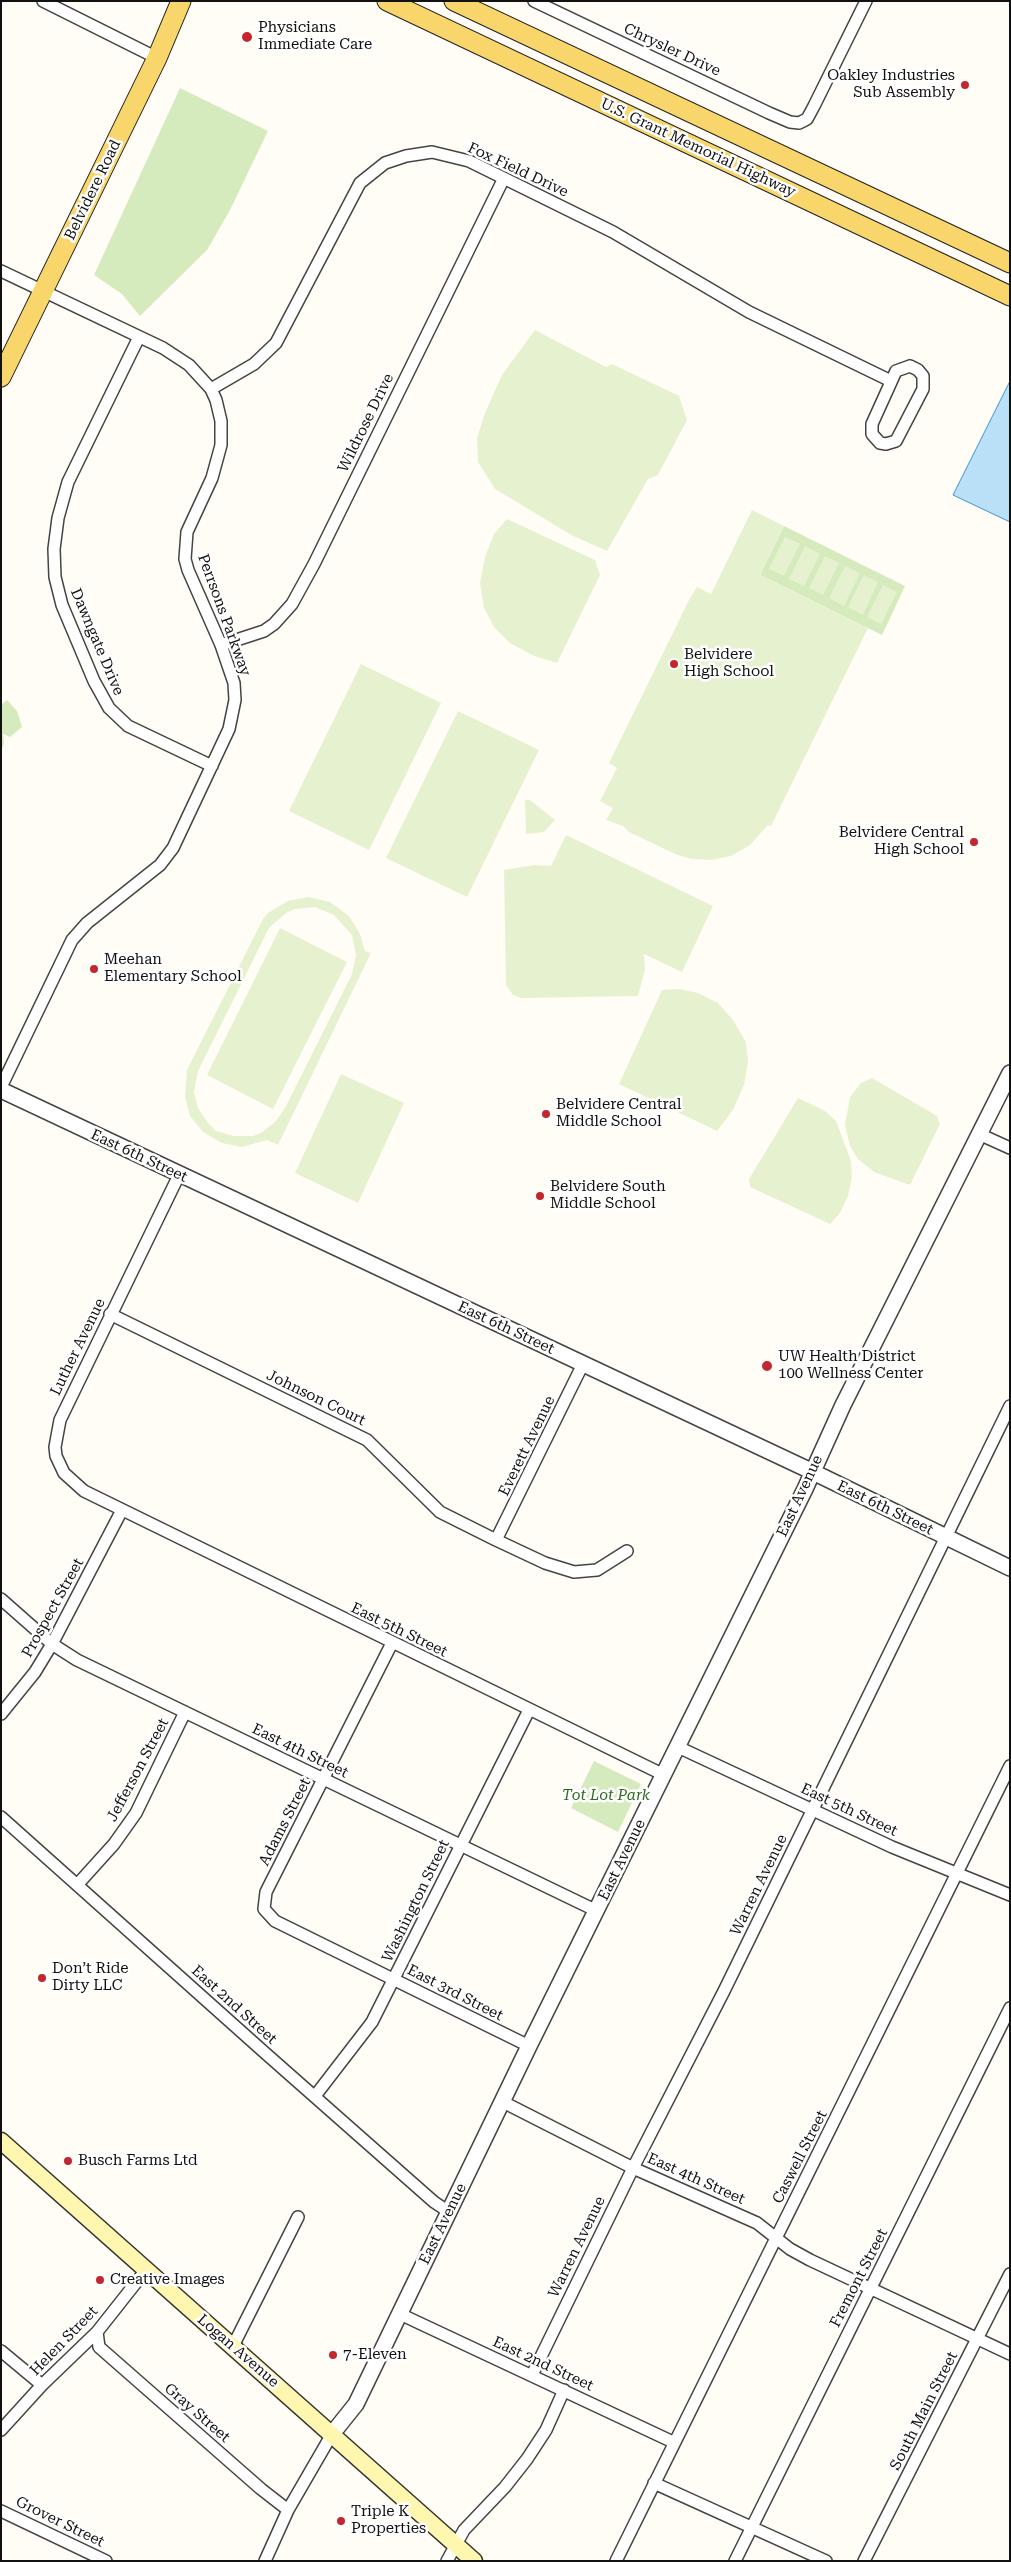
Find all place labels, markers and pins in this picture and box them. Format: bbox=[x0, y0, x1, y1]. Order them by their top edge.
place label: Physicians Immediate Care bbox=[258, 19, 372, 54]
marker: Physicians Immediate Care bbox=[240, 30, 254, 44]
place label: Oakley Industries Sub Assembly bbox=[827, 67, 955, 102]
marker: Oakley Industries Sub Assembly bbox=[959, 79, 971, 91]
place label: Belvidere High School bbox=[684, 646, 774, 681]
marker: Belvidere High School bbox=[668, 658, 680, 670]
place label: Belvidere Central High School bbox=[839, 824, 964, 859]
marker: Belvidere Central High School bbox=[968, 836, 980, 848]
place label: Meehan Elementary School bbox=[104, 951, 242, 986]
marker: Meehan Elementary School bbox=[88, 963, 100, 975]
place label: Belvidere Central Middle School bbox=[556, 1096, 681, 1131]
marker: Belvidere Central Middle School bbox=[540, 1108, 552, 1120]
place label: Belvidere South Middle School bbox=[550, 1178, 666, 1213]
marker: Belvidere South Middle School bbox=[534, 1190, 546, 1202]
place label: UW Health District 100 Wellness Center bbox=[778, 1348, 923, 1383]
marker: UW Health District 100 Wellness Center bbox=[760, 1359, 774, 1373]
place label: Don’t Ride Dirty LLC bbox=[52, 1960, 129, 1995]
marker: Don’t Ride Dirty LLC bbox=[36, 1972, 48, 1984]
place label: Busch Farms Ltd bbox=[78, 2152, 198, 2170]
marker: Busch Farms Ltd bbox=[62, 2155, 74, 2167]
place label: Creative Images bbox=[110, 2271, 225, 2289]
marker: Creative Images bbox=[94, 2274, 106, 2286]
place label: 7-Eleven bbox=[343, 2346, 407, 2364]
marker: 7-Eleven bbox=[327, 2349, 339, 2361]
place label: Triple K Properties bbox=[351, 2503, 426, 2538]
marker: Triple K Properties bbox=[335, 2515, 347, 2527]

